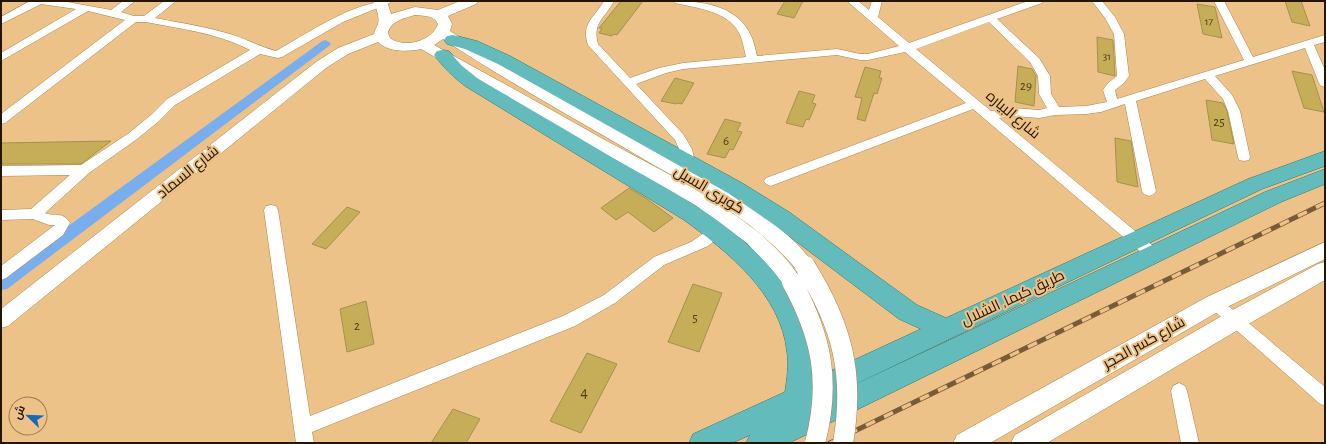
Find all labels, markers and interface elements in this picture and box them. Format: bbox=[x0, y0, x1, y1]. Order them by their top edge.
house number: 17 bbox=[1205, 16, 1214, 27]
house number: 31 bbox=[1103, 51, 1111, 62]
house number: 29 bbox=[1020, 80, 1032, 93]
street label: شارع البياره bbox=[981, 87, 1044, 144]
house number: 25 bbox=[1213, 116, 1225, 129]
house number: 6 bbox=[723, 135, 729, 148]
street label: شارع السماد bbox=[154, 142, 224, 204]
street label: كوبرى السيل bbox=[670, 163, 746, 218]
street label: طريق كيما, الشلال bbox=[959, 267, 1068, 330]
house number: 5 bbox=[692, 312, 698, 325]
street label: شارع كسر الحجر bbox=[1099, 313, 1189, 375]
house number: 2 bbox=[354, 320, 360, 333]
house number: 4 bbox=[580, 384, 588, 400]
north arrow bbox=[8, 396, 48, 436]
text: ش bbox=[11, 404, 28, 421]

